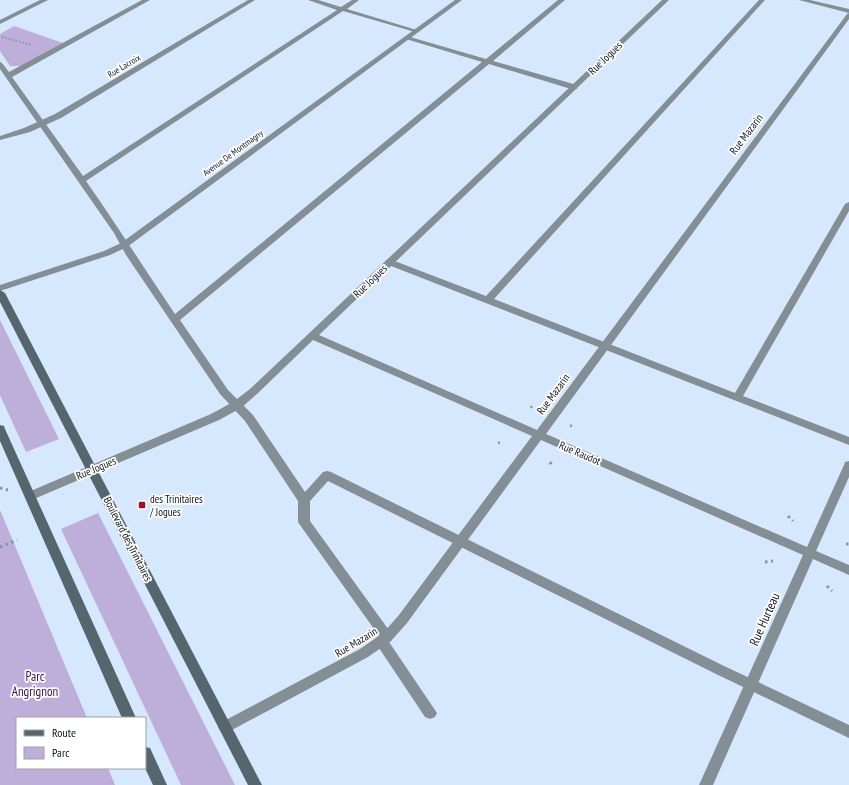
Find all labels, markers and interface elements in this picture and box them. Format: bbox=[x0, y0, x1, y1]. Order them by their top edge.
street label: Rue Jogues bbox=[585, 38, 625, 78]
street label: Rue Lacroix bbox=[105, 51, 142, 80]
street label: Rue Mazarin bbox=[726, 111, 766, 157]
street label: Avenue De Montmagny bbox=[200, 127, 265, 178]
street label: Rue Jogues bbox=[350, 261, 390, 301]
street label: Rue Mazarin bbox=[534, 371, 573, 417]
street label: Rue Raudot bbox=[557, 438, 603, 468]
street label: Rue Jogues bbox=[74, 453, 118, 483]
place label: des Trinitaires / Jogues bbox=[149, 492, 203, 519]
street label: Boulevard des Trinitaires bbox=[101, 494, 156, 584]
marker: des Trinitaires / Jogues bbox=[137, 500, 147, 510]
street label: Rue Hurteau bbox=[745, 590, 784, 648]
street label: Rue Mazarin bbox=[332, 624, 380, 660]
park label: Parc Angrignon bbox=[12, 668, 59, 700]
legend bbox=[16, 717, 146, 769]
text: Route bbox=[52, 725, 76, 740]
text: Parc bbox=[52, 745, 70, 760]

